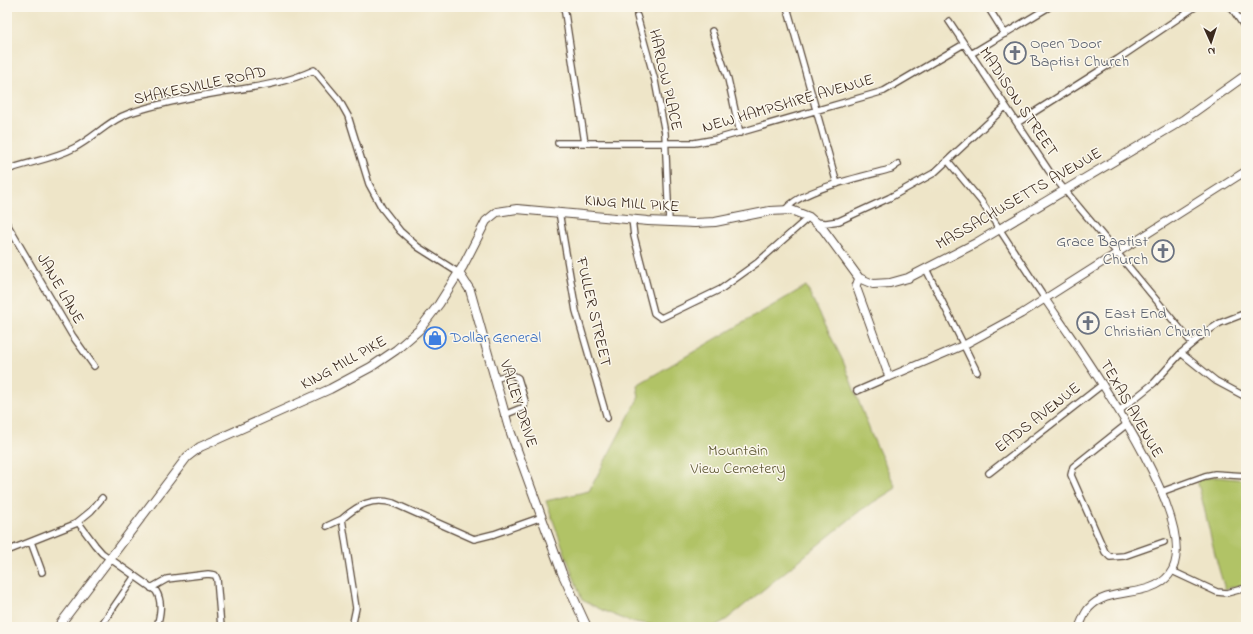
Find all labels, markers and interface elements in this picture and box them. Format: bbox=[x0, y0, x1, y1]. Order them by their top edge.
north arrow bbox=[1191, 22, 1231, 62]
street label: HARLOW PLACE bbox=[642, 27, 688, 133]
place label: Open Door Baptist Church bbox=[1029, 32, 1129, 74]
church icon: Open Door Baptist Church bbox=[1002, 40, 1028, 66]
street label: MADISON STREET bbox=[972, 42, 1064, 162]
text: N bbox=[1207, 43, 1216, 59]
street label: SHAKESVILLE ROAD bbox=[131, 60, 269, 112]
street label: NEW HAMPSHIRE AVENUE bbox=[699, 68, 877, 140]
street label: MASSACHUSETTS AVENUE bbox=[931, 142, 1107, 256]
street label: KING MILL PIKE bbox=[584, 189, 680, 219]
place label: Grace Baptist Church bbox=[1056, 230, 1149, 272]
church icon: Grace Baptist Church bbox=[1150, 238, 1176, 264]
street label: JANE LANE bbox=[30, 249, 90, 329]
street label: FULLER STREET bbox=[569, 254, 617, 369]
place label: East End Christian Church bbox=[1104, 302, 1210, 344]
church icon: East End Christian Church bbox=[1075, 310, 1101, 336]
shop icon: Dollar General bbox=[422, 325, 448, 351]
place label: Dollar General bbox=[449, 326, 541, 350]
street label: KING MILL PIKE bbox=[297, 329, 391, 397]
street label: TEXAS AVENUE bbox=[1093, 355, 1169, 463]
street label: VALLEY DRIVE bbox=[492, 356, 543, 451]
street label: EADS AVENUE bbox=[990, 377, 1086, 459]
park label: Mountain View Cemetery bbox=[690, 439, 785, 481]

